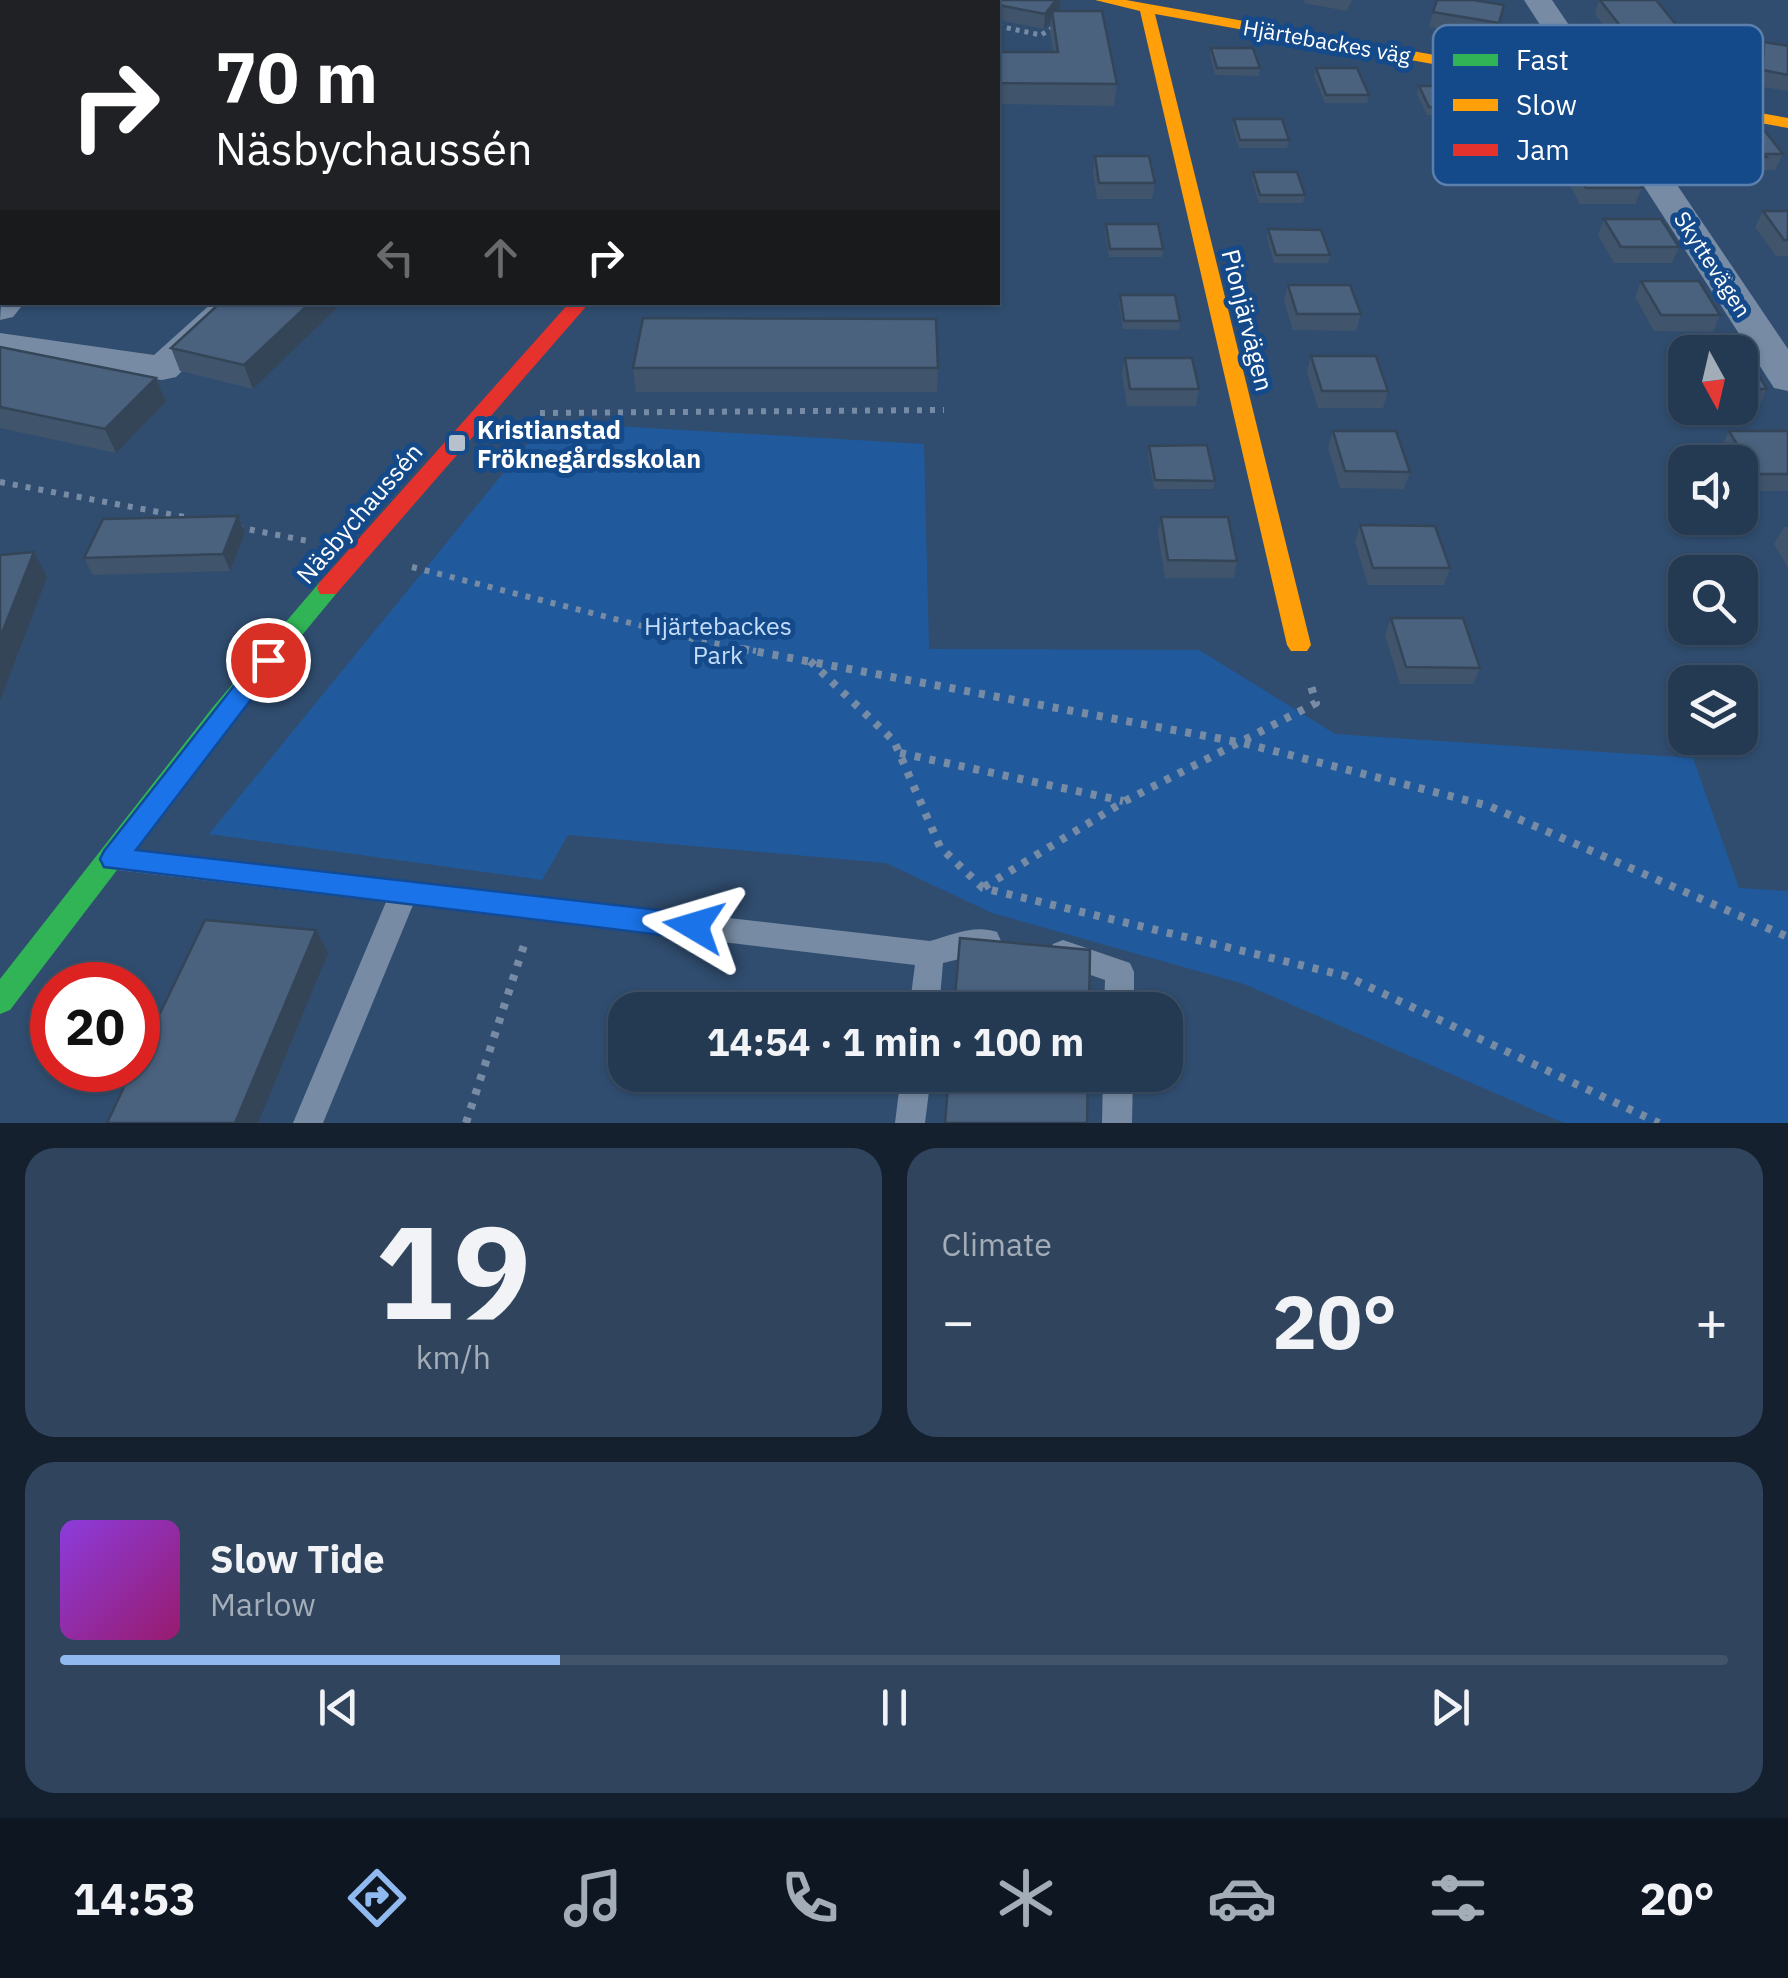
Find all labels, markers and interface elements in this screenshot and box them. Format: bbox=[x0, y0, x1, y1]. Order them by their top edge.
street label: Hjärtebackes väg bbox=[1241, 12, 1413, 70]
legend bbox=[1433, 25, 1763, 185]
text: 70 m bbox=[215, 31, 378, 122]
icon: right bbox=[50, 40, 180, 170]
text: Fast bbox=[1516, 41, 1569, 78]
text: Slow bbox=[1516, 86, 1577, 123]
text: Näsbychaussén bbox=[215, 119, 532, 177]
text: Jam bbox=[1516, 131, 1570, 168]
street label: Skyttevägen bbox=[1668, 205, 1758, 323]
icon: left bbox=[368, 230, 423, 285]
icon: ahead bbox=[473, 230, 528, 285]
icon: right bbox=[578, 230, 633, 285]
street label: Pionjärvägen bbox=[1214, 246, 1282, 394]
north arrow bbox=[1668, 335, 1758, 425]
map controls bbox=[1668, 335, 1758, 755]
place label: Kristianstad Fröknegårdsskolan bbox=[477, 413, 701, 475]
marker: Kristianstad Fröknegårdsskolan bbox=[446, 432, 468, 454]
street label: Näsbychaussén bbox=[289, 436, 429, 590]
button: sound bbox=[1668, 445, 1758, 535]
button: search bbox=[1668, 555, 1758, 645]
park label: Hjärtebackes Park bbox=[644, 609, 792, 671]
pin bbox=[226, 618, 311, 703]
icon: arrive bbox=[241, 633, 296, 688]
button: layers bbox=[1668, 665, 1758, 755]
position arrow bbox=[642, 874, 746, 978]
speed limit sign: 20 bbox=[30, 962, 160, 1092]
text: 14:54 · 1 min · 100 m bbox=[707, 1017, 1084, 1066]
text: 19 bbox=[375, 1186, 531, 1355]
text: Climate bbox=[942, 1223, 1052, 1265]
text: 20° bbox=[1272, 1272, 1397, 1370]
text: − bbox=[942, 1285, 975, 1356]
text: + bbox=[1695, 1285, 1728, 1356]
text: km/h bbox=[416, 1336, 491, 1378]
text: Slow Tide bbox=[210, 1534, 385, 1583]
text: Marlow bbox=[210, 1583, 316, 1625]
icon: previous bbox=[311, 1680, 366, 1735]
icon: pause bbox=[867, 1680, 922, 1735]
icon: next bbox=[1423, 1680, 1478, 1735]
icon: directions bbox=[342, 1863, 412, 1933]
icon: music bbox=[558, 1863, 628, 1933]
icon: phone bbox=[775, 1863, 845, 1933]
icon: climate bbox=[991, 1863, 1061, 1933]
icon: car bbox=[1207, 1863, 1277, 1933]
icon: filters bbox=[1423, 1863, 1493, 1933]
text: 14:53 bbox=[73, 1869, 196, 1927]
text: 20° bbox=[1640, 1869, 1715, 1927]

